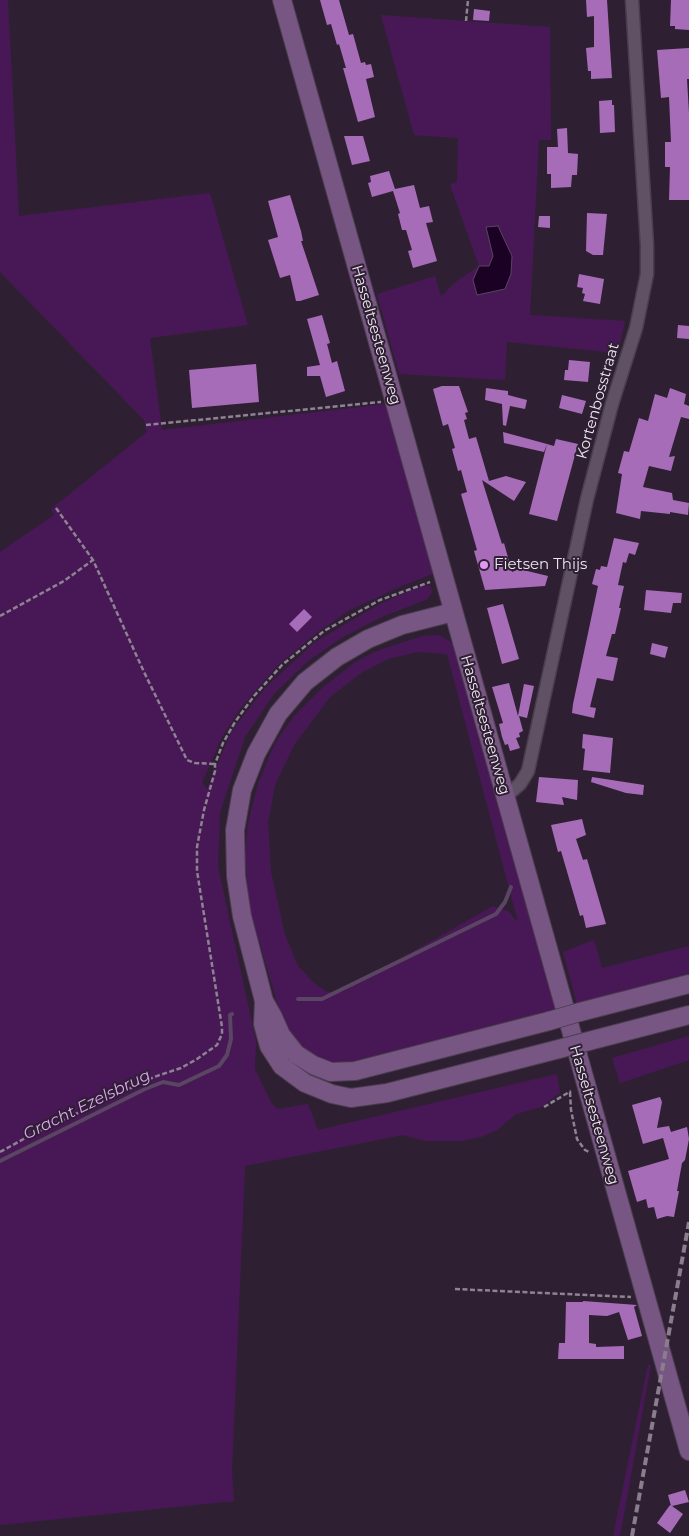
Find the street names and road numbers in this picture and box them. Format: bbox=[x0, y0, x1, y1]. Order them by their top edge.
street label: Hasseltsesteenweg bbox=[347, 263, 405, 407]
street label: Kortenbosstraat bbox=[573, 341, 623, 461]
street label: Hasseltsesteenweg bbox=[456, 653, 514, 797]
street label: Hasseltsesteenweg bbox=[565, 1043, 623, 1187]

